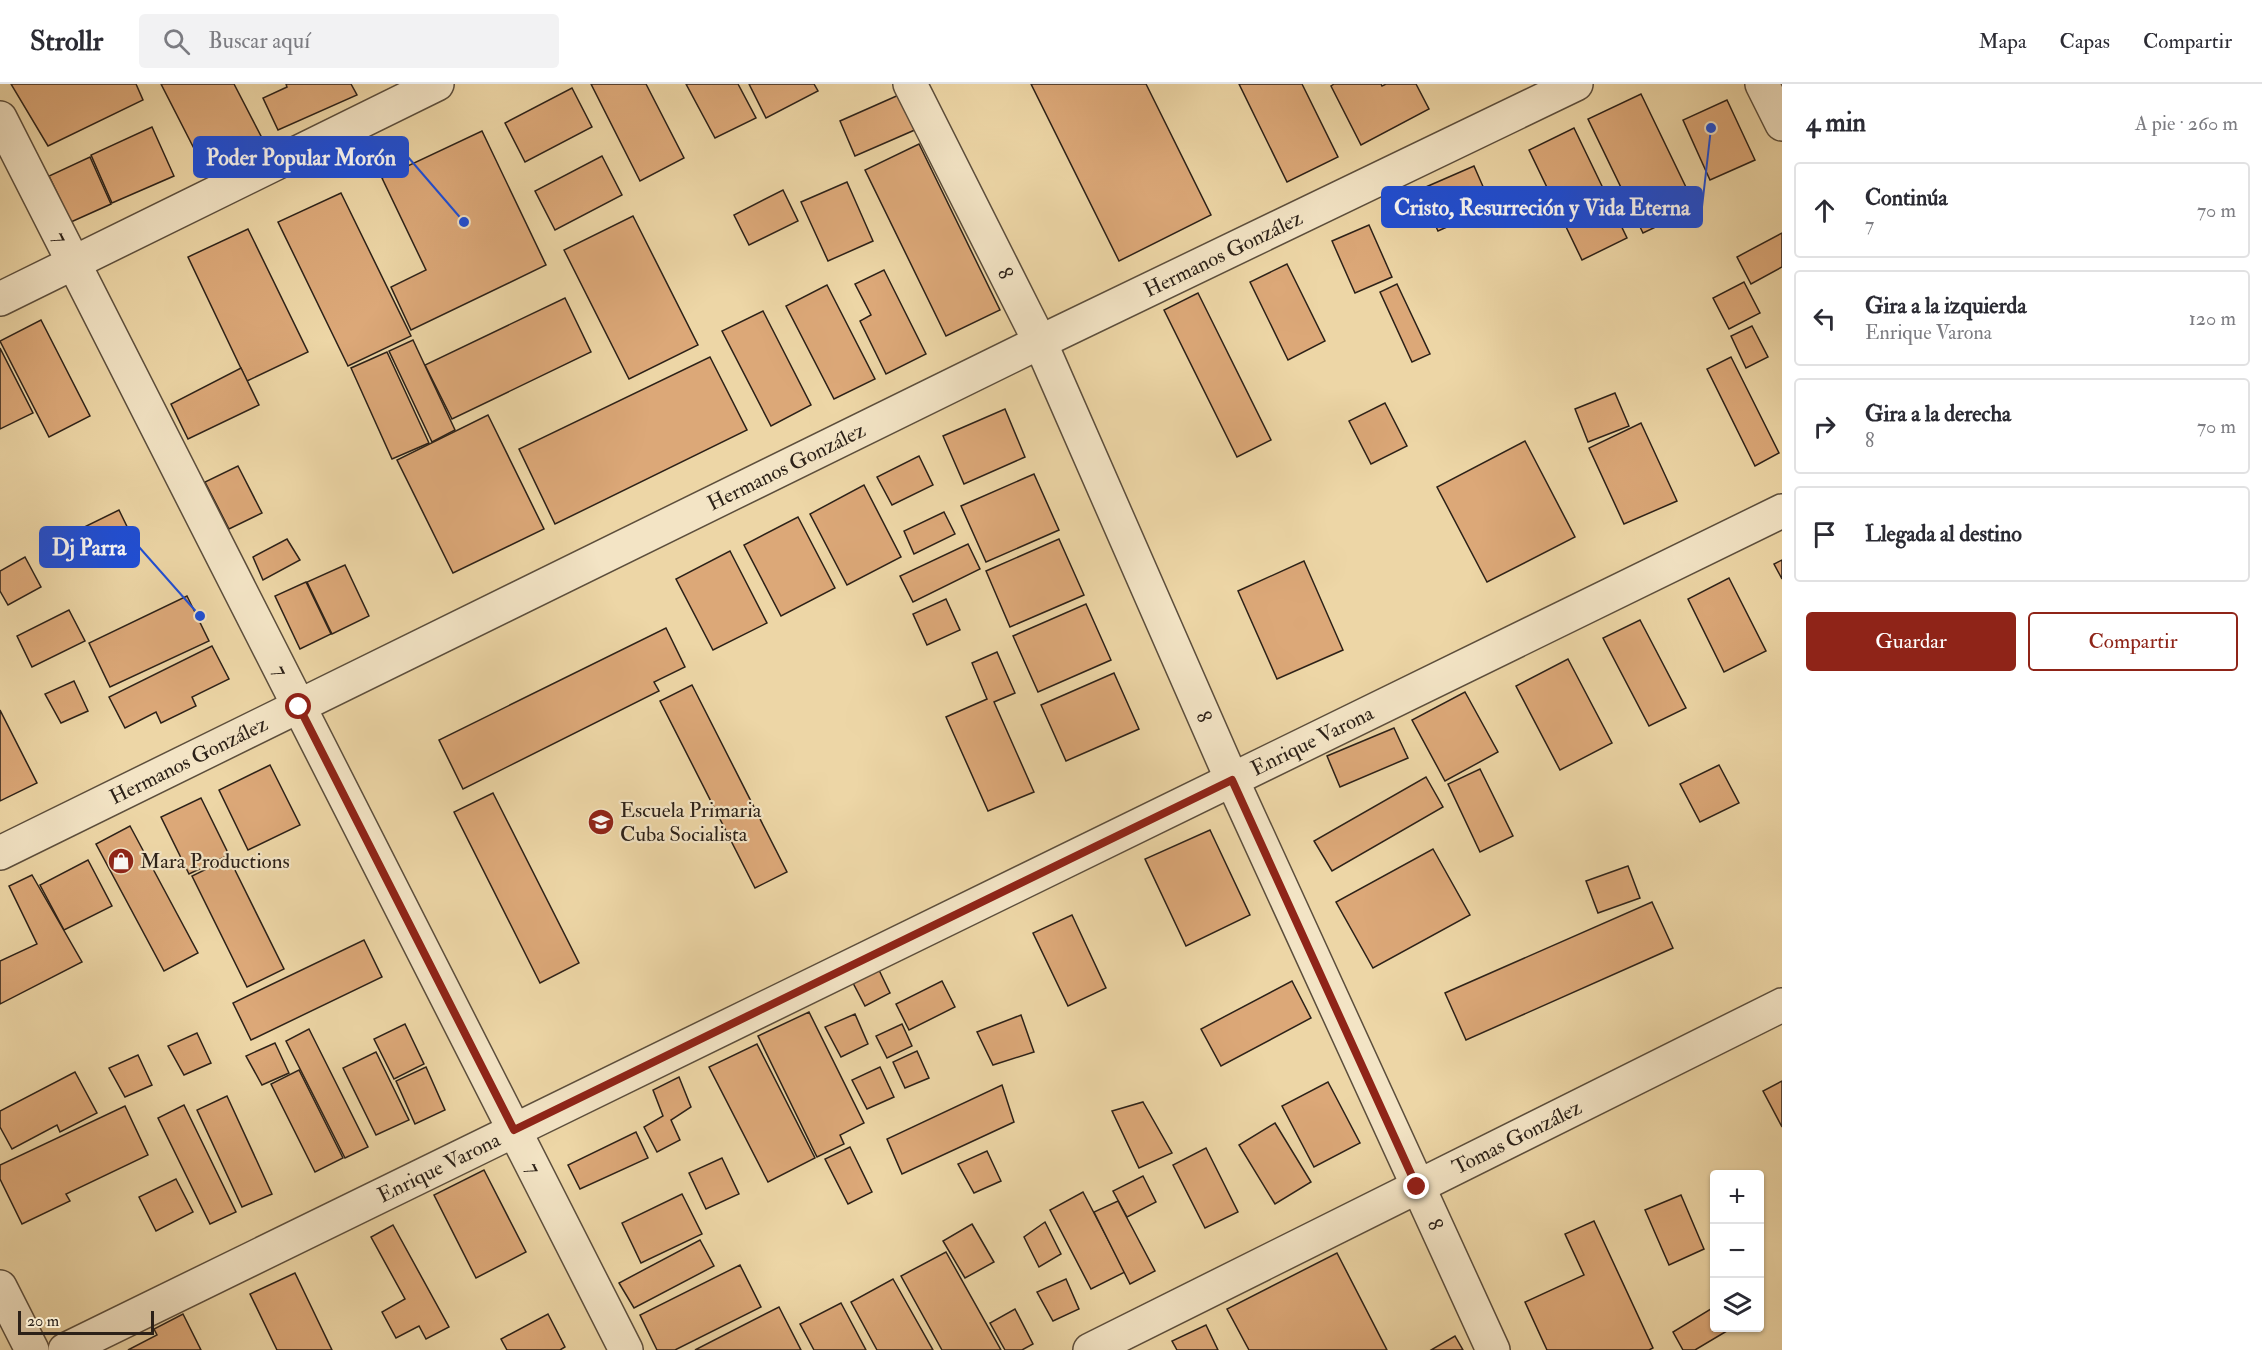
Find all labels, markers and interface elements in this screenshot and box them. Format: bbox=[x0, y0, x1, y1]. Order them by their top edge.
search box bbox=[139, 14, 559, 68]
text: Strollr bbox=[30, 24, 103, 59]
icon: search bbox=[160, 25, 193, 58]
text: Buscar aquí bbox=[208, 27, 310, 55]
text: Mapa bbox=[1979, 28, 2027, 55]
text: Capas bbox=[2060, 28, 2110, 55]
text: Compartir bbox=[2143, 28, 2232, 55]
text: 4 min bbox=[1806, 107, 1866, 139]
text: A pie · 260 m bbox=[2135, 111, 2238, 136]
callout: Poder Popular Morón bbox=[194, 137, 408, 177]
text: Poder Popular Morón bbox=[206, 144, 397, 173]
text: Continúa bbox=[1865, 184, 1948, 212]
callout: Cristo, Resurreción y Vida Eterna bbox=[1382, 187, 1702, 227]
text: Cristo, Resurreción y Vida Eterna bbox=[1394, 194, 1691, 223]
icon: ahead bbox=[1808, 194, 1841, 227]
text: 70 m bbox=[2197, 198, 2236, 223]
street label: Hermanos González bbox=[1139, 204, 1307, 303]
text: 7 bbox=[1865, 212, 1874, 237]
street label: 7 bbox=[46, 227, 75, 248]
street label: 8 bbox=[991, 263, 1020, 284]
text: Gira a la izquierda bbox=[1865, 292, 2026, 320]
icon: left bbox=[1808, 302, 1841, 335]
text: 120 m bbox=[2189, 306, 2236, 331]
text: Enrique Varona bbox=[1865, 320, 1992, 345]
text: Gira a la derecha bbox=[1865, 400, 2011, 428]
icon: right bbox=[1808, 410, 1841, 443]
text: 70 m bbox=[2197, 414, 2236, 439]
street label: Hermanos González bbox=[703, 416, 870, 517]
text: 8 bbox=[1865, 428, 1874, 453]
icon: arrive bbox=[1808, 518, 1841, 551]
text: Llegada al destino bbox=[1865, 520, 2022, 548]
callout: Dj Parra bbox=[40, 527, 139, 567]
text: Dj Parra bbox=[52, 534, 127, 562]
button: Guardar bbox=[1806, 612, 2016, 671]
button: Compartir bbox=[2028, 612, 2238, 671]
street label: 7 bbox=[267, 660, 295, 681]
route start bbox=[285, 693, 311, 719]
street label: Enrique Varona bbox=[1246, 699, 1378, 782]
street label: 8 bbox=[1190, 707, 1219, 727]
street label: Hermanos González bbox=[105, 710, 272, 811]
place label: Escuela Primaria Cuba Socialista bbox=[620, 797, 762, 848]
school or university icon: Escuela Primaria Cuba Socialista bbox=[586, 807, 616, 837]
shop icon: Mara Productions bbox=[106, 846, 136, 876]
place label: Mara Productions bbox=[140, 848, 290, 875]
street label: Tomas González bbox=[1448, 1094, 1586, 1181]
street label: Enrique Varona bbox=[373, 1126, 505, 1209]
street label: 7 bbox=[519, 1158, 548, 1179]
map controls bbox=[1710, 1170, 1764, 1332]
button: + bbox=[1710, 1170, 1764, 1224]
route end bbox=[1403, 1173, 1429, 1199]
street label: 8 bbox=[1421, 1214, 1450, 1235]
button: − bbox=[1710, 1224, 1764, 1278]
button: layers bbox=[1710, 1278, 1764, 1332]
scale bar bbox=[18, 1308, 154, 1336]
text: 20 m bbox=[27, 1311, 59, 1331]

